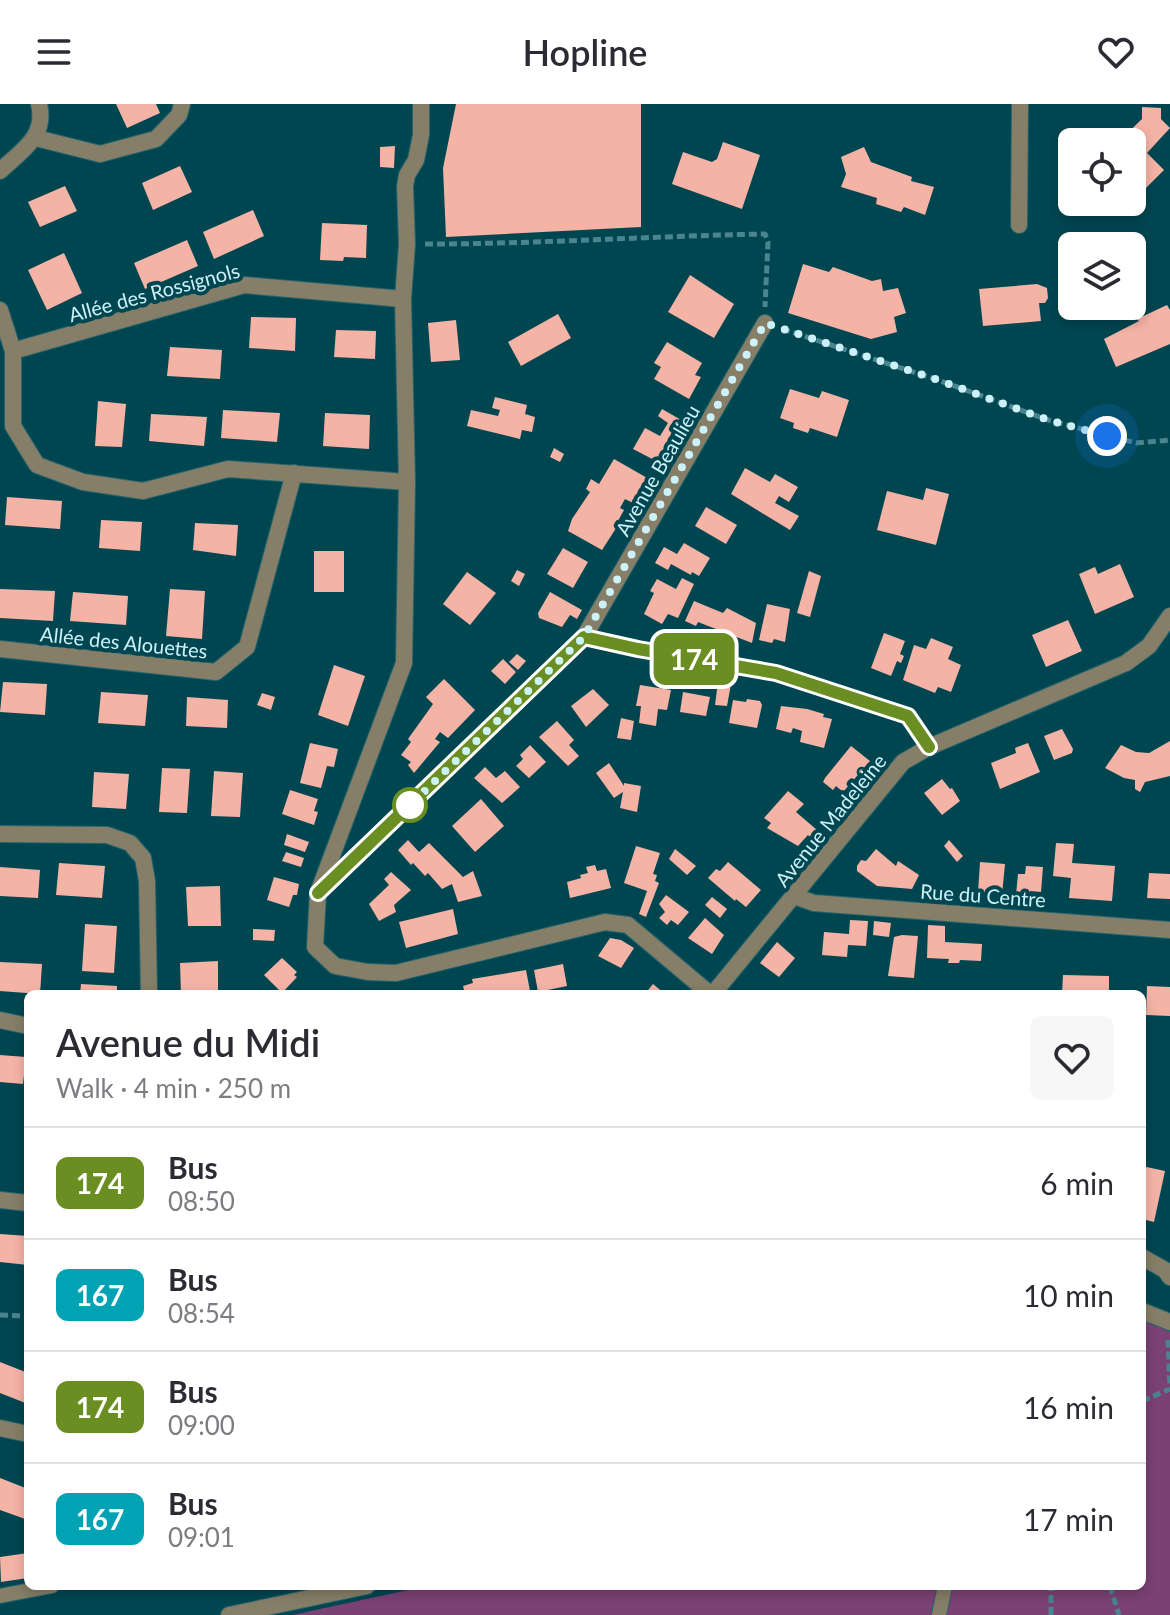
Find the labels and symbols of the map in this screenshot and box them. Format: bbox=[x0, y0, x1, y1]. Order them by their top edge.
street label: Allée des Rossignols bbox=[66, 258, 242, 326]
street label: Avenue Beaulieu bbox=[610, 400, 704, 540]
your location bbox=[1087, 416, 1127, 456]
street label: Allée des Alouettes bbox=[39, 621, 209, 663]
line badge: 174 bbox=[648, 633, 740, 685]
street label: Avenue Madeleine bbox=[769, 749, 891, 891]
unlabelled marker bbox=[393, 788, 427, 822]
street label: Rue du Centre bbox=[919, 879, 1047, 911]

